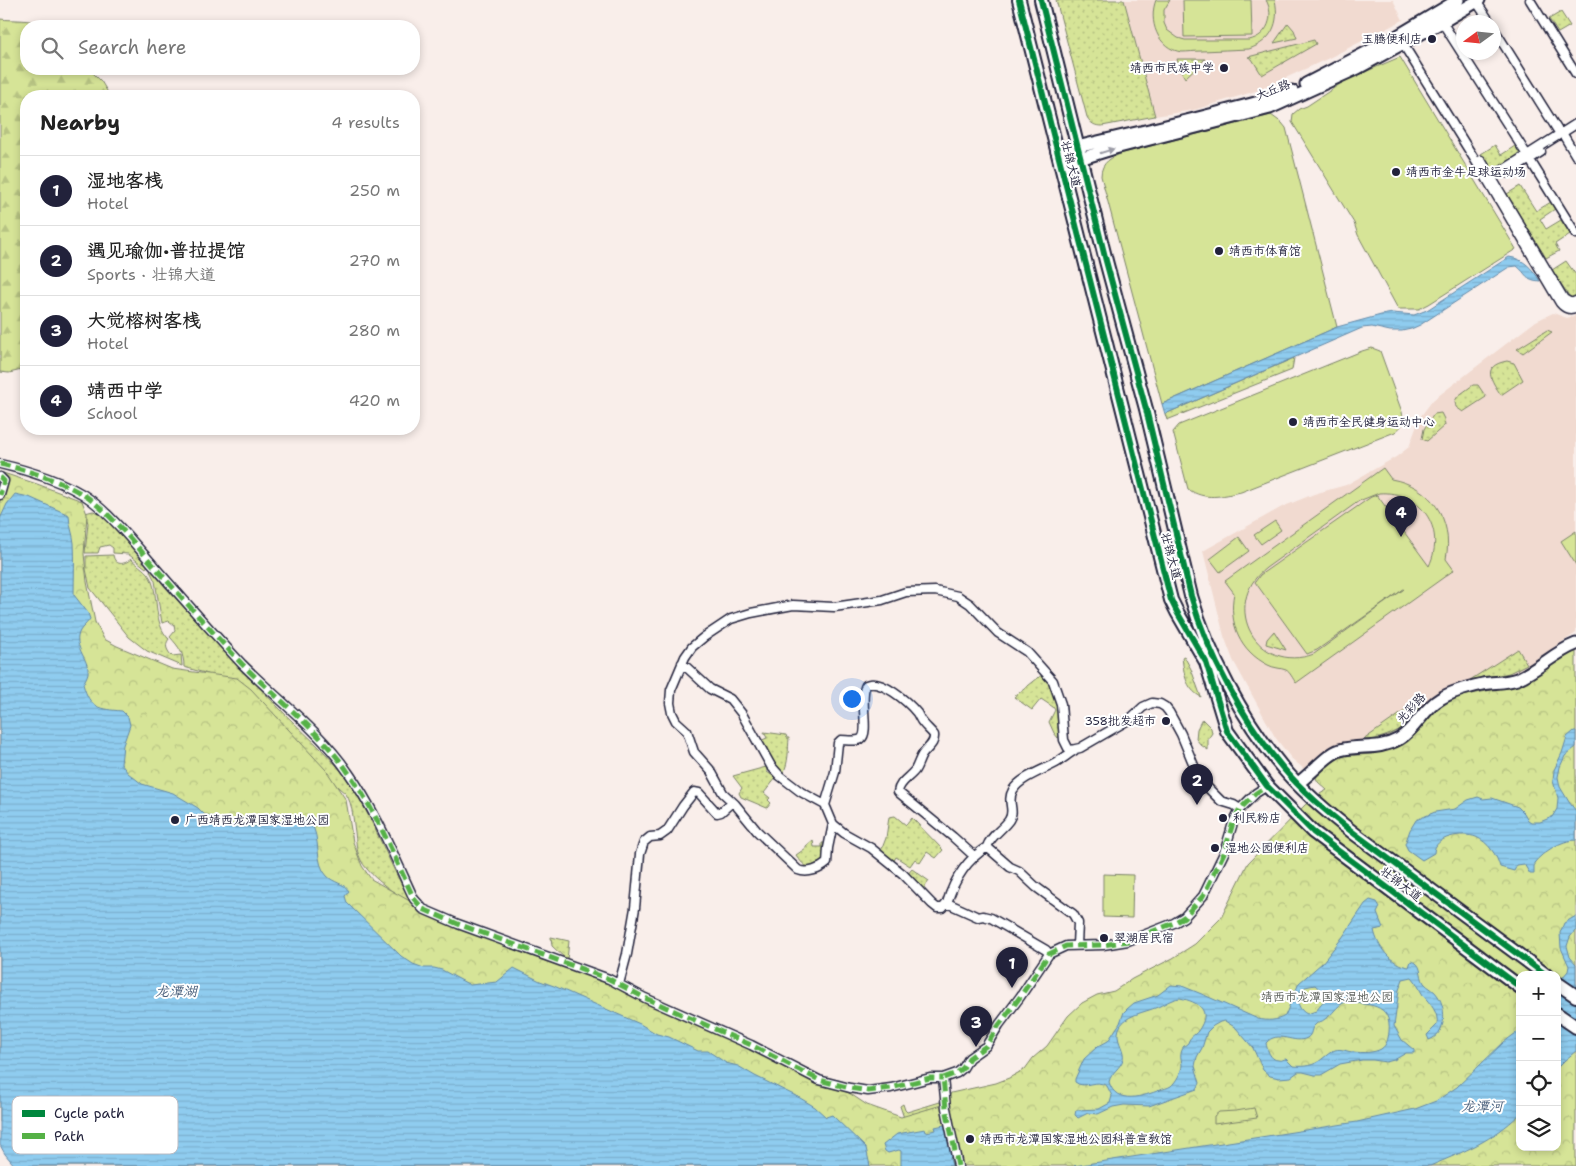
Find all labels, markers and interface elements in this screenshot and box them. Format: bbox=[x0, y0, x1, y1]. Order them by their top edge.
north arrow bbox=[1456, 15, 1501, 60]
search box bbox=[20, 20, 420, 75]
place label: 玉腾便利店 bbox=[1362, 31, 1422, 47]
marker: 玉腾便利店 bbox=[1426, 33, 1438, 45]
icon: search bbox=[38, 34, 66, 62]
text: Search here bbox=[78, 35, 187, 60]
place label: 靖西市民族中学 bbox=[1130, 60, 1214, 76]
marker: 靖西市民族中学 bbox=[1218, 62, 1230, 74]
street label: 大丘路 bbox=[1253, 76, 1293, 104]
text: Nearby bbox=[40, 109, 120, 137]
text: 4 results bbox=[331, 112, 400, 133]
street label: 壮锦大道 bbox=[1057, 139, 1085, 189]
one-way arrow bbox=[1099, 146, 1114, 154]
place label: 靖西市金牛足球运动场 bbox=[1406, 164, 1526, 180]
marker: 靖西市金牛足球运动场 bbox=[1390, 166, 1402, 178]
text: 湿地客栈 bbox=[87, 168, 163, 193]
text: 1 bbox=[52, 180, 60, 201]
text: 250 m bbox=[349, 180, 400, 201]
text: Hotel bbox=[87, 193, 128, 214]
text: 遇见瑜伽·普拉提馆 bbox=[87, 238, 246, 263]
place label: 靖西市体育馆 bbox=[1229, 243, 1301, 259]
marker: 靖西市体育馆 bbox=[1213, 245, 1225, 257]
text: 2 bbox=[50, 250, 62, 271]
text: 270 m bbox=[349, 250, 400, 271]
text: Sports · 壮锦大道 bbox=[87, 264, 215, 285]
text: 大觉榕树客栈 bbox=[87, 308, 201, 333]
text: 3 bbox=[50, 320, 62, 341]
text: 280 m bbox=[348, 320, 400, 341]
text: Hotel bbox=[87, 333, 128, 354]
text: 靖西中学 bbox=[87, 378, 163, 403]
text: 4 bbox=[50, 390, 62, 411]
text: 420 m bbox=[349, 390, 400, 411]
text: School bbox=[87, 403, 137, 424]
place label: 靖西市全民健身运动中心 bbox=[1303, 414, 1435, 430]
marker: 靖西市全民健身运动中心 bbox=[1287, 416, 1299, 428]
pin: 4 bbox=[1385, 496, 1417, 537]
street label: 壮锦大道 bbox=[1157, 531, 1185, 581]
your location bbox=[839, 686, 865, 712]
street label: 光彩路 bbox=[1393, 689, 1429, 727]
place label: 358批发超市 bbox=[1084, 713, 1156, 729]
marker: 358批发超市 bbox=[1160, 715, 1172, 727]
pin: 2 bbox=[1181, 764, 1213, 805]
place label: 利民粉店 bbox=[1233, 810, 1281, 826]
place label: 广西靖西龙潭国家湿地公园 bbox=[185, 812, 329, 828]
marker: 利民粉店 bbox=[1217, 812, 1229, 824]
marker: 广西靖西龙潭国家湿地公园 bbox=[169, 814, 181, 826]
place label: 湿地公园便利店 bbox=[1225, 840, 1309, 856]
marker: 湿地公园便利店 bbox=[1209, 842, 1221, 854]
street label: 壮锦大道 bbox=[1377, 863, 1425, 905]
place label: 翠湖居民宿 bbox=[1114, 930, 1174, 946]
marker: 翠湖居民宿 bbox=[1098, 932, 1110, 944]
pin: 1 bbox=[996, 947, 1028, 988]
map controls bbox=[1516, 971, 1561, 1151]
button: + bbox=[1516, 971, 1561, 1016]
water label: 龙潭湖 bbox=[155, 982, 199, 1000]
park label: 靖西市龙潭国家湿地公园 bbox=[1261, 989, 1393, 1005]
pin: 3 bbox=[960, 1006, 992, 1047]
button: − bbox=[1516, 1016, 1561, 1061]
button: locate bbox=[1516, 1061, 1561, 1106]
legend bbox=[12, 1096, 178, 1154]
water label: 龙潭河 bbox=[1461, 1097, 1505, 1115]
text: Cycle path bbox=[54, 1104, 125, 1122]
button: layers bbox=[1516, 1106, 1561, 1151]
text: Path bbox=[54, 1127, 85, 1145]
place label: 靖西市龙潭国家湿地公园科普宣教馆 bbox=[980, 1131, 1172, 1147]
marker: 靖西市龙潭国家湿地公园科普宣教馆 bbox=[964, 1133, 976, 1145]

